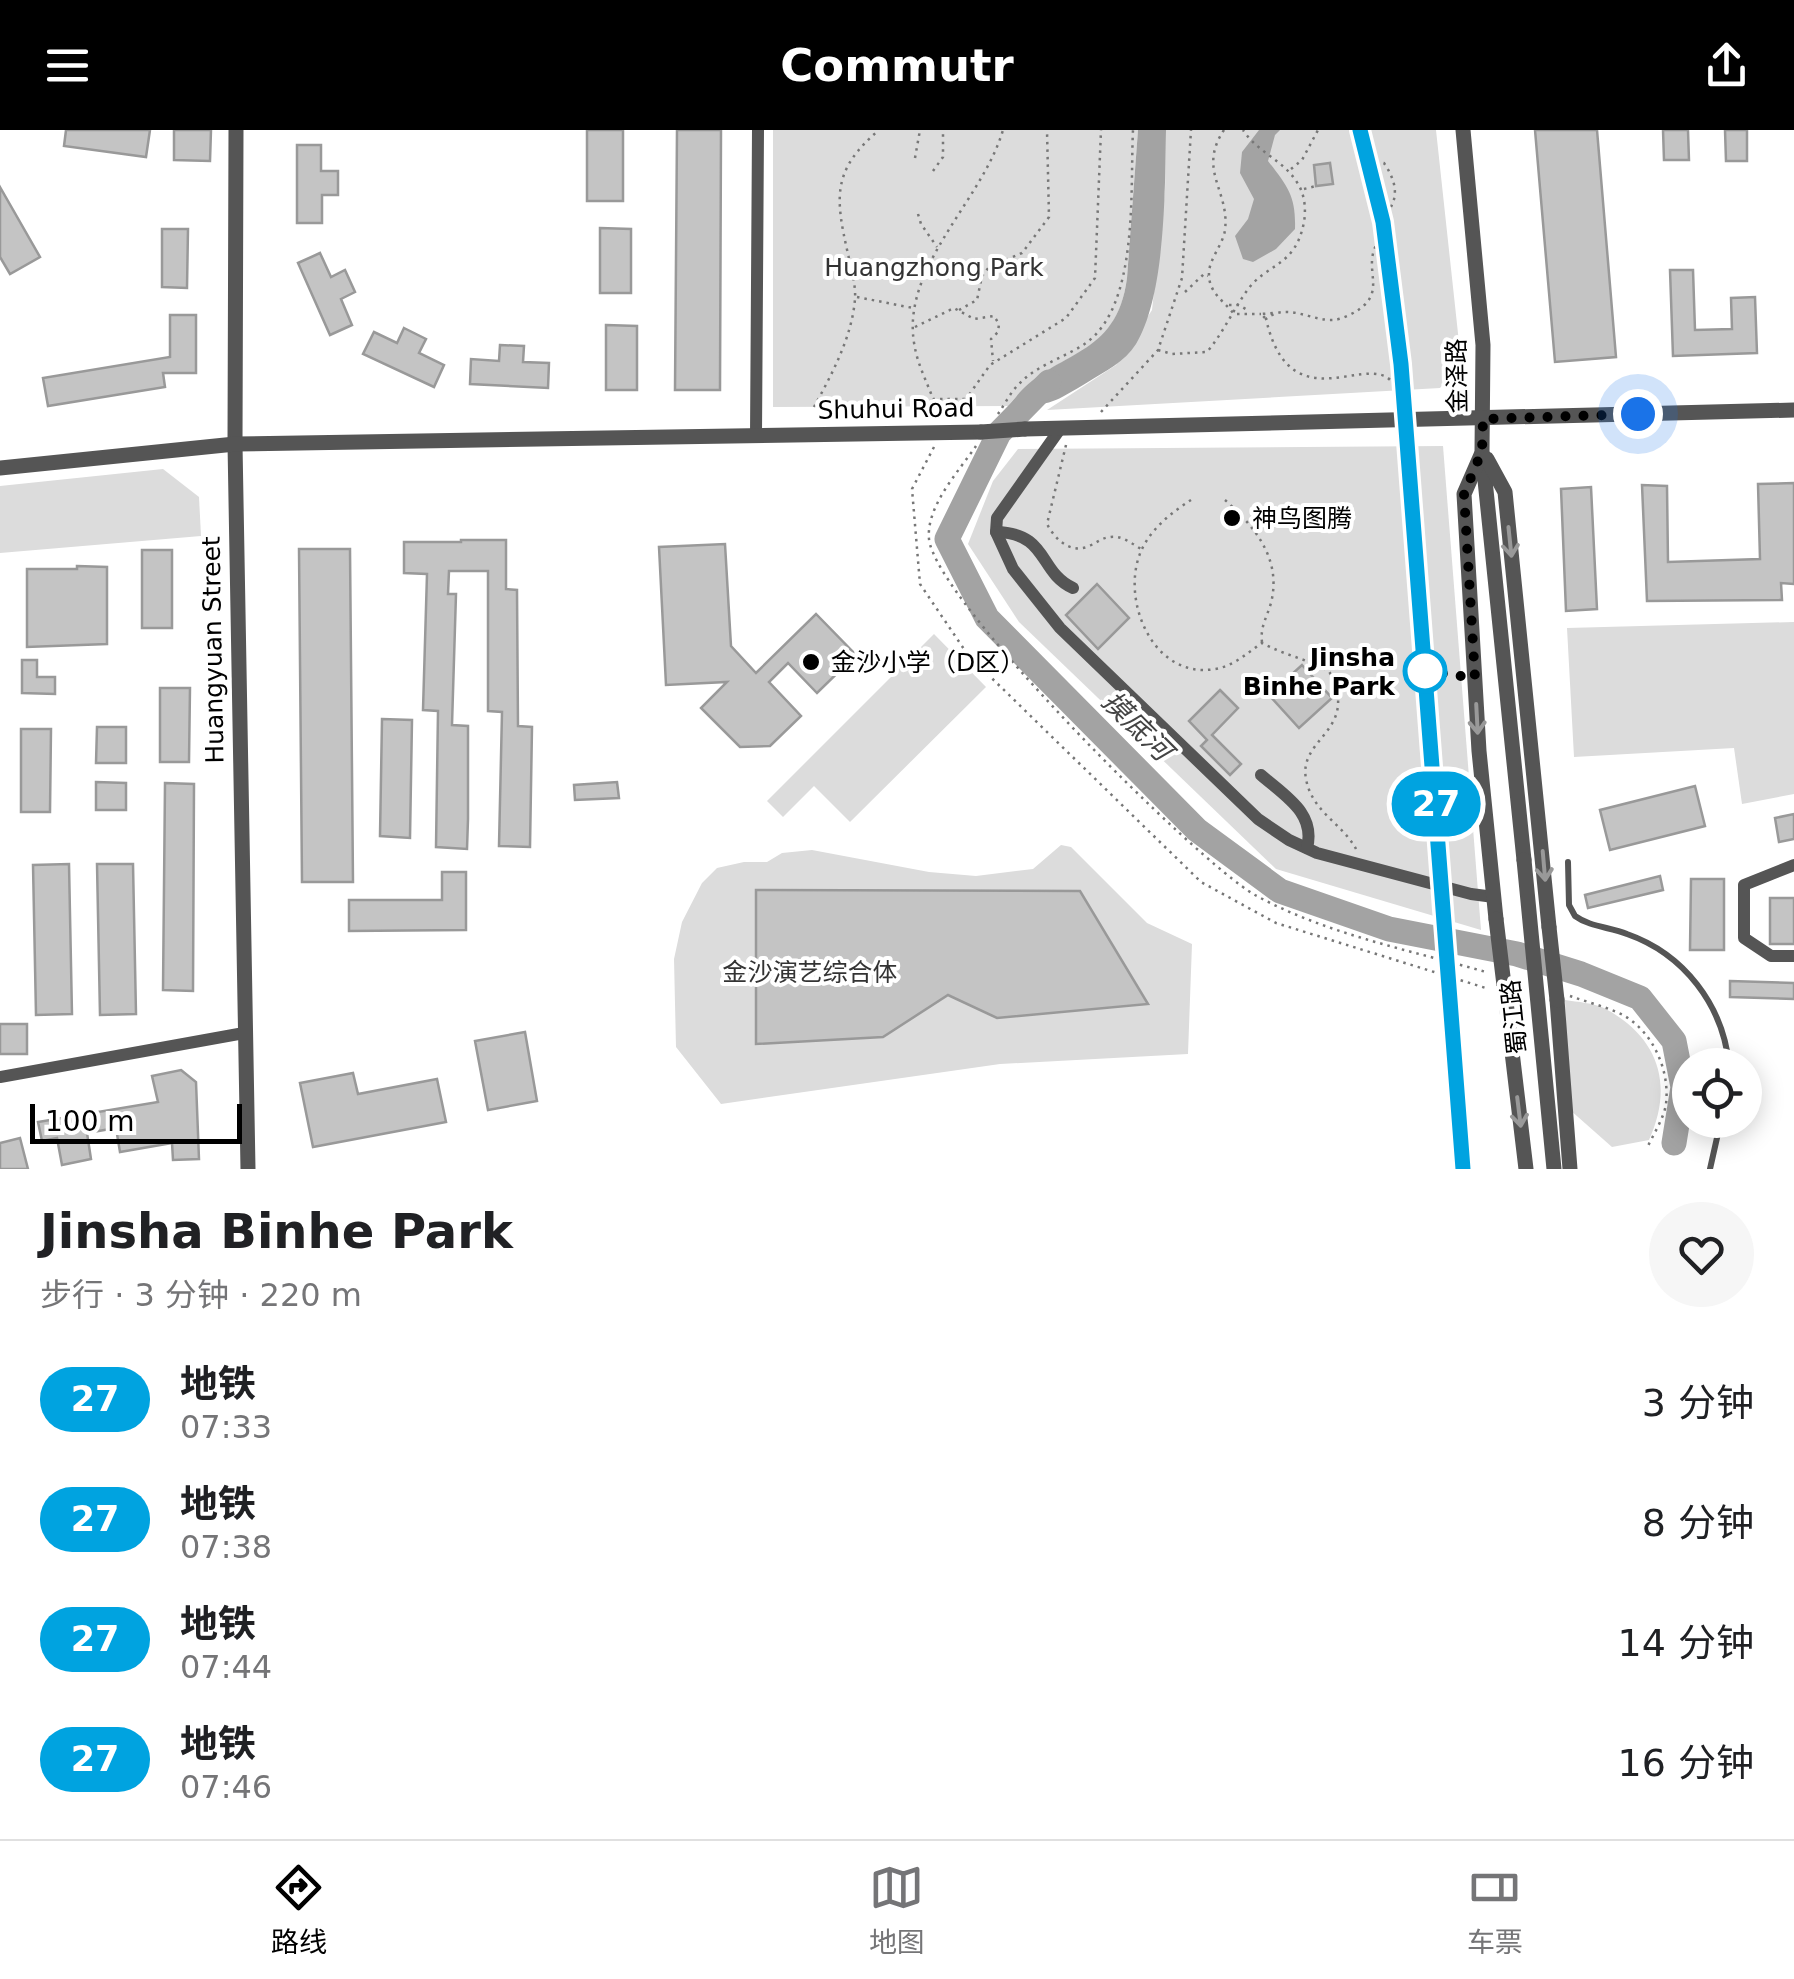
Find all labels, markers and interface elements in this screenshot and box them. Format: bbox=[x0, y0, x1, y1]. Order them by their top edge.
icon: menu bbox=[40, 38, 95, 93]
icon: share bbox=[1699, 38, 1754, 93]
text: Commutr bbox=[780, 39, 1014, 92]
park label: Huangzhong Park bbox=[824, 253, 1044, 282]
street label: 金泽路 bbox=[1442, 338, 1472, 414]
your location bbox=[1613, 389, 1663, 439]
street label: Shuhui Road bbox=[817, 393, 975, 425]
place label: 神鸟图腾 bbox=[1252, 504, 1352, 533]
marker: 神鸟图腾 bbox=[1221, 507, 1243, 529]
one-way arrow bbox=[1501, 526, 1520, 558]
street label: Huangyuan Street bbox=[197, 536, 229, 764]
place label: Jinsha Binhe Park bbox=[1243, 643, 1396, 701]
place label: 金沙小学（D区） bbox=[831, 648, 1025, 677]
marker: Jinsha Binhe Park bbox=[1404, 650, 1446, 692]
marker: 金沙小学（D区） bbox=[800, 651, 822, 673]
water label: 摸底河 bbox=[1096, 685, 1182, 771]
one-way arrow bbox=[1468, 703, 1487, 735]
line badge: 27 bbox=[1391, 772, 1481, 836]
text: 27 bbox=[1412, 784, 1460, 824]
one-way arrow bbox=[1534, 849, 1553, 881]
park label: 金沙演艺综合体 bbox=[722, 958, 898, 987]
street label: 蜀江路 bbox=[1496, 978, 1532, 1056]
map controls bbox=[1672, 1048, 1762, 1138]
button: locate bbox=[1672, 1048, 1762, 1138]
one-way arrow bbox=[1510, 1095, 1529, 1127]
scale bar bbox=[30, 1099, 242, 1144]
text: 100 m bbox=[45, 1105, 135, 1138]
button: heart bbox=[1649, 1202, 1754, 1307]
text: Jinsha Binhe Park bbox=[40, 1203, 513, 1259]
text: 步行 · 3 分钟 · 220 m bbox=[40, 1276, 362, 1314]
text: 地铁 bbox=[180, 1362, 256, 1406]
text: 27 bbox=[71, 1379, 119, 1419]
text: 3 分钟 bbox=[1642, 1381, 1754, 1425]
text: 07:33 bbox=[180, 1408, 272, 1446]
text: 地铁 bbox=[180, 1482, 256, 1526]
text: 27 bbox=[71, 1499, 119, 1539]
text: 8 分钟 bbox=[1642, 1501, 1754, 1545]
text: 07:38 bbox=[180, 1528, 272, 1566]
text: 地铁 bbox=[180, 1602, 256, 1646]
text: 27 bbox=[71, 1619, 119, 1659]
text: 14 分钟 bbox=[1618, 1621, 1754, 1665]
text: 07:44 bbox=[180, 1648, 272, 1686]
text: 地铁 bbox=[180, 1722, 256, 1766]
text: 27 bbox=[71, 1739, 119, 1779]
text: 16 分钟 bbox=[1618, 1741, 1754, 1785]
text: 07:46 bbox=[180, 1768, 272, 1806]
tab: 路线 bbox=[271, 1860, 327, 1960]
tab: 地图 bbox=[869, 1860, 925, 1960]
tab: 车票 bbox=[1467, 1860, 1523, 1960]

